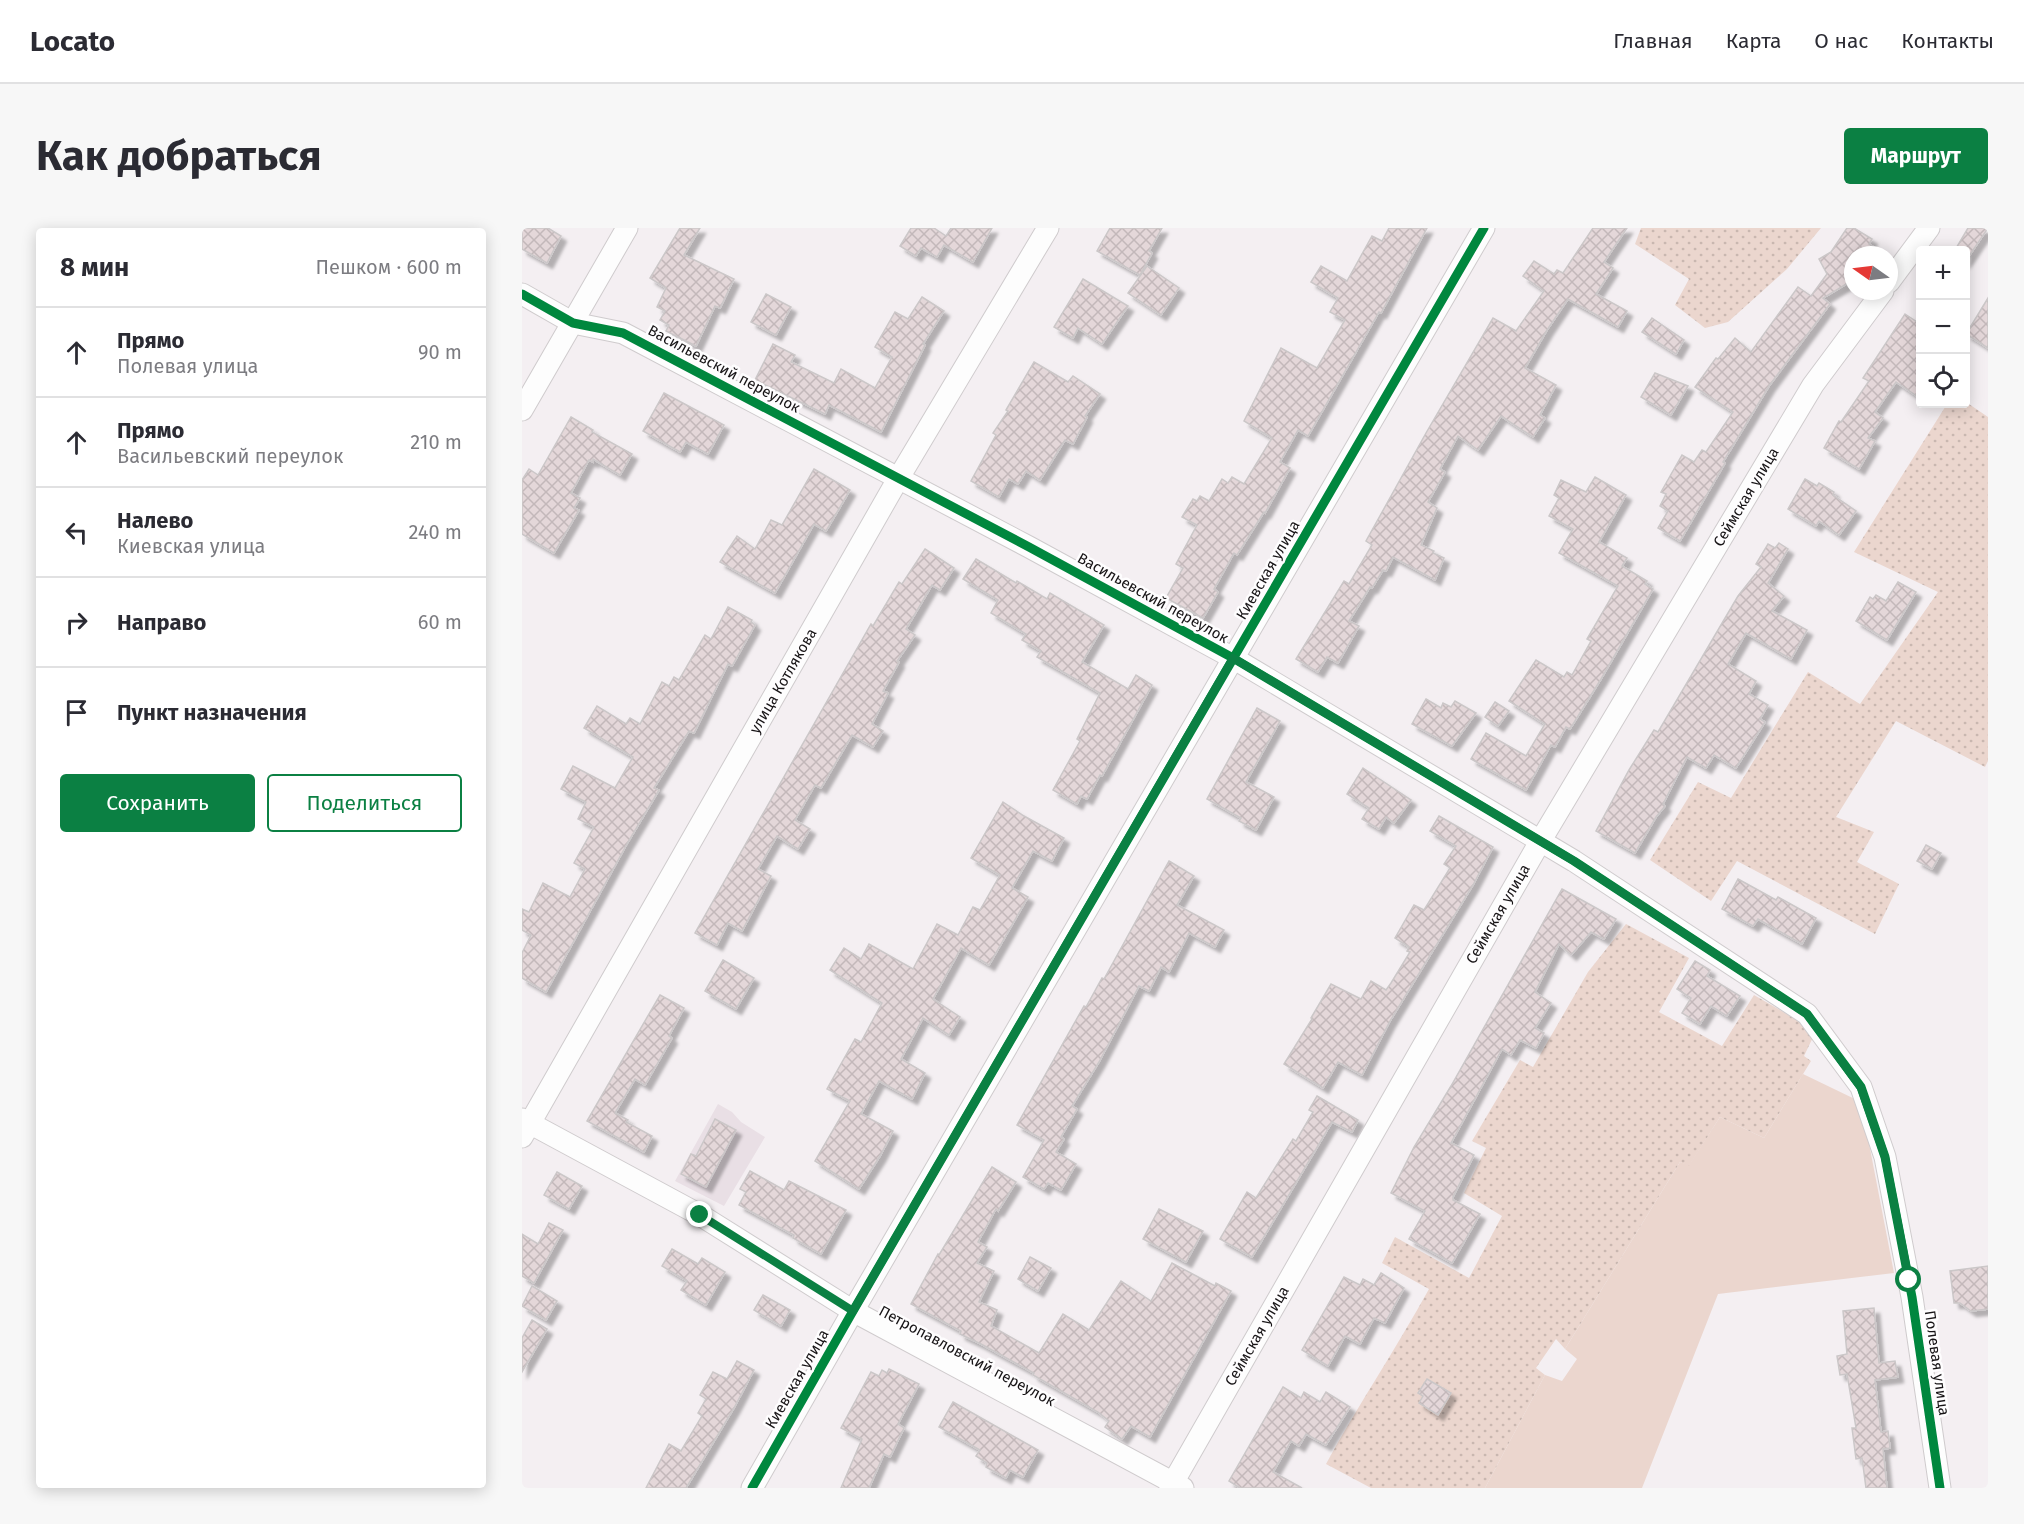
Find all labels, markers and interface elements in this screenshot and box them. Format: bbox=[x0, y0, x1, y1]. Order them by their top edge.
text: Locato bbox=[30, 25, 115, 58]
text: Главная bbox=[1613, 28, 1693, 54]
text: Карта bbox=[1726, 28, 1781, 54]
text: О нас bbox=[1814, 28, 1868, 54]
text: Контакты bbox=[1901, 28, 1994, 54]
button: Маршрут bbox=[1844, 128, 1988, 184]
text: Как добраться bbox=[36, 131, 322, 181]
north arrow bbox=[1844, 246, 1898, 300]
map controls bbox=[1916, 246, 1970, 408]
button: + bbox=[1916, 246, 1970, 300]
text: 8 мин bbox=[60, 252, 129, 283]
text: Пешком · 600 m bbox=[316, 255, 462, 279]
button: − bbox=[1916, 300, 1970, 354]
street label: Васильевский переулок bbox=[645, 321, 803, 417]
text: Прямо bbox=[117, 327, 184, 354]
icon: ahead bbox=[60, 336, 93, 369]
text: 90 m bbox=[418, 340, 462, 364]
text: Полевая улица bbox=[117, 354, 258, 378]
button: locate bbox=[1916, 354, 1970, 408]
text: Прямо bbox=[117, 417, 184, 444]
icon: ahead bbox=[60, 426, 93, 459]
text: 210 m bbox=[410, 430, 462, 454]
text: Васильевский переулок bbox=[117, 444, 343, 468]
street label: Сеймская улица bbox=[1709, 444, 1783, 550]
text: Налево bbox=[117, 507, 193, 534]
icon: left bbox=[60, 516, 93, 549]
street label: Киевская улица bbox=[1232, 517, 1304, 623]
text: 240 m bbox=[408, 520, 462, 544]
text: Киевская улица bbox=[117, 534, 265, 558]
street label: Васильевский переулок bbox=[1074, 549, 1232, 647]
icon: right bbox=[60, 606, 93, 639]
text: Направо bbox=[117, 609, 206, 636]
text: 60 m bbox=[418, 610, 462, 634]
street label: улица Котлякова bbox=[746, 625, 820, 737]
icon: arrive bbox=[60, 696, 93, 729]
text: Пункт назначения bbox=[117, 699, 307, 726]
button: Сохранить bbox=[60, 774, 255, 832]
button: Поделиться bbox=[267, 774, 462, 832]
street label: Сеймская улица bbox=[1462, 861, 1534, 967]
route end bbox=[686, 1201, 712, 1227]
route start bbox=[1895, 1266, 1921, 1292]
street label: Сеймская улица bbox=[1221, 1283, 1293, 1389]
street label: Петропавловский переулок bbox=[876, 1302, 1058, 1410]
street label: Полевая улица bbox=[1921, 1309, 1953, 1417]
street label: Киевская улица bbox=[761, 1326, 833, 1432]

